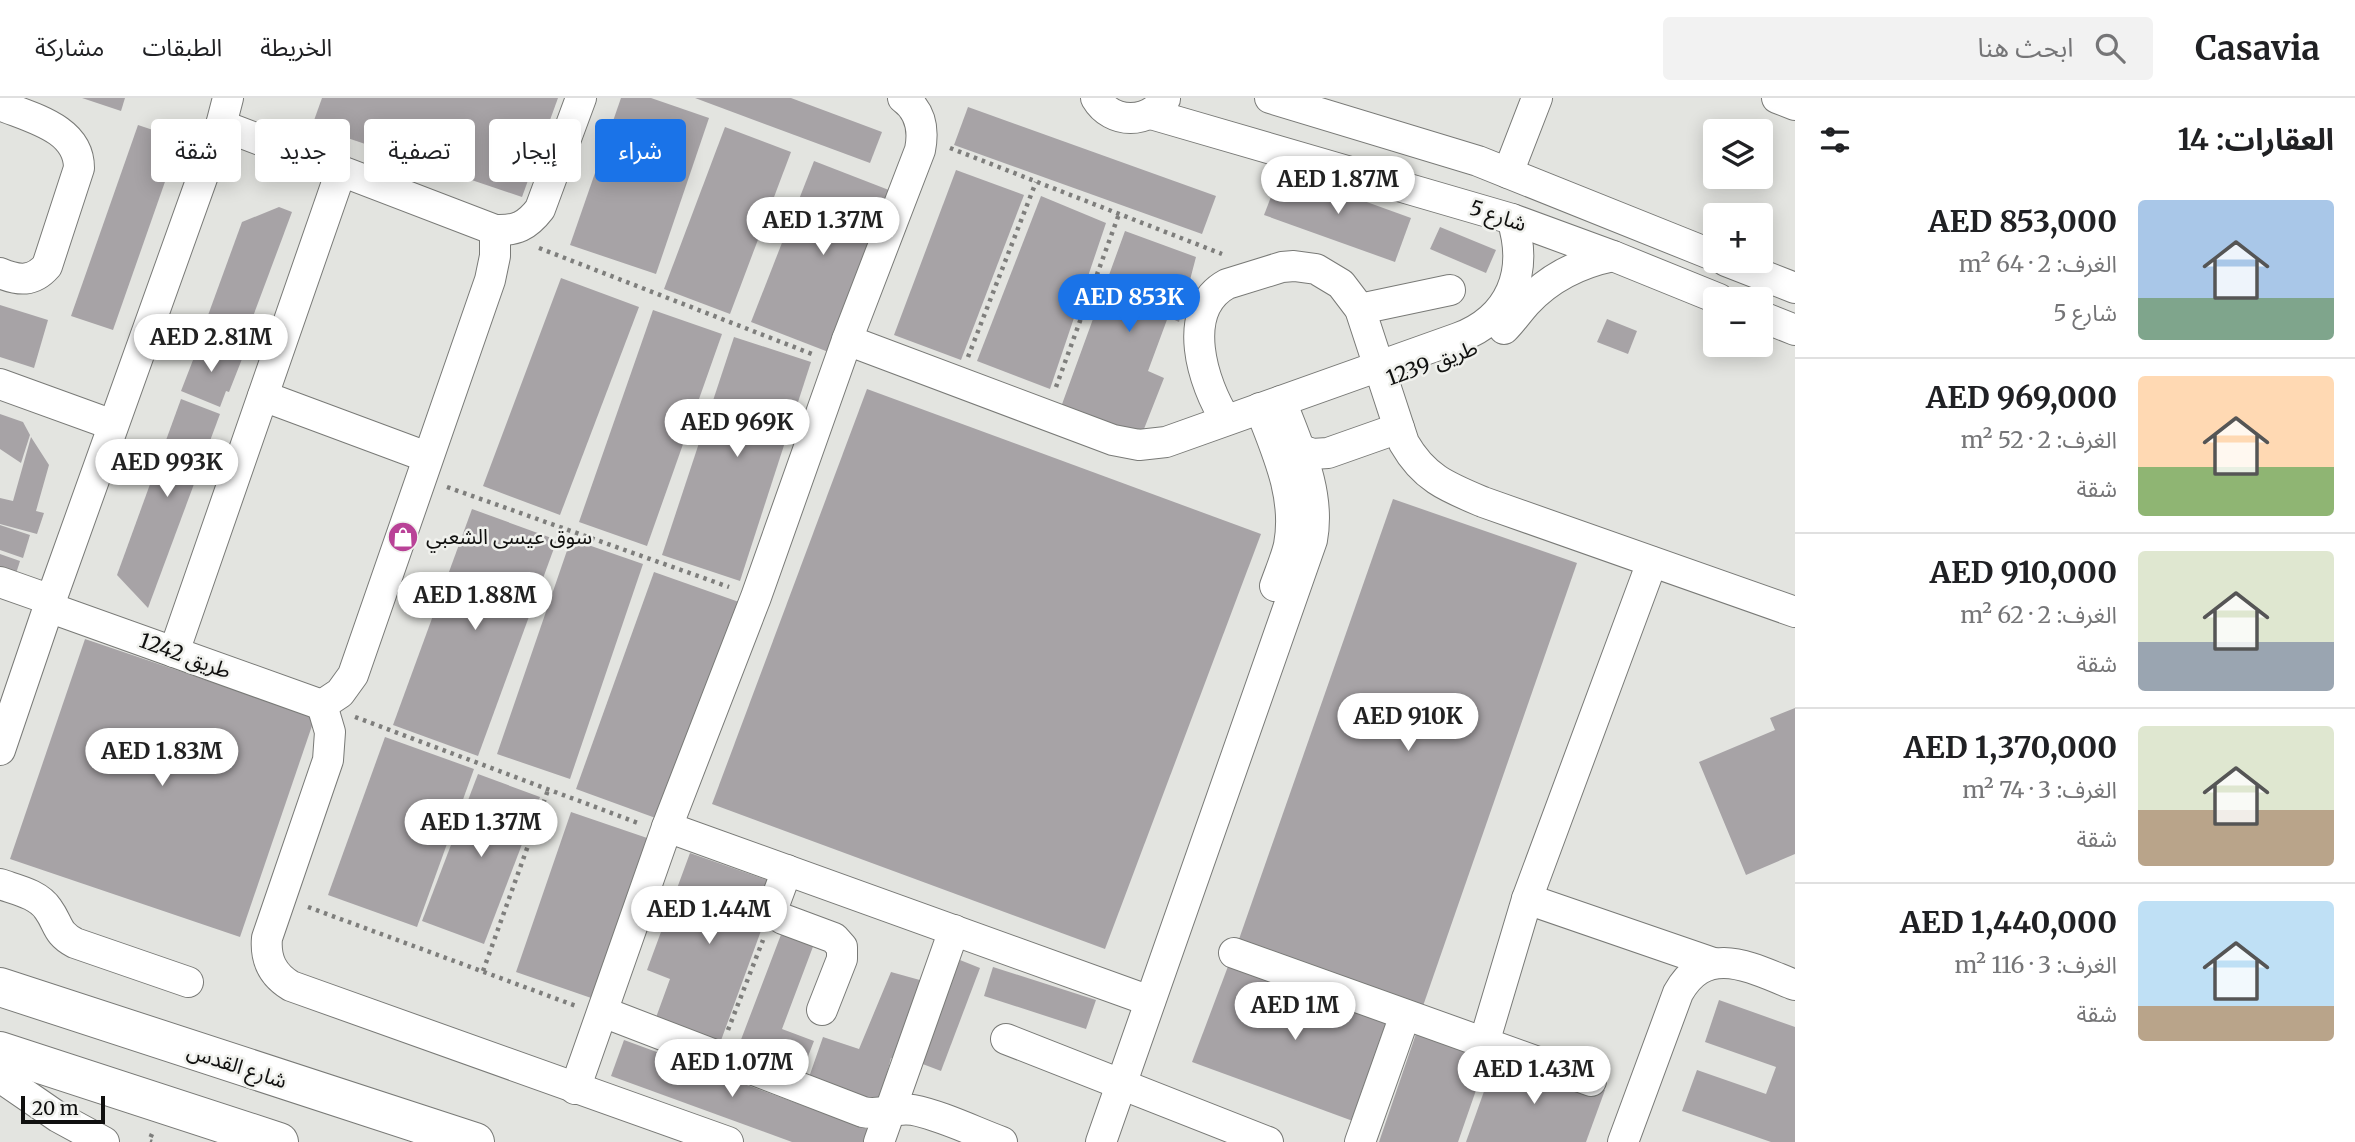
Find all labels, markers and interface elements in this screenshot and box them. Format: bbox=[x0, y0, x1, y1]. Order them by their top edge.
search box bbox=[1663, 17, 2153, 80]
text: Casavia bbox=[2195, 28, 2320, 69]
icon: search bbox=[2091, 29, 2129, 67]
text: ابحث هنا bbox=[1978, 31, 2073, 64]
text: مشاركة bbox=[35, 32, 104, 63]
text: الطبقات bbox=[142, 32, 222, 63]
text: الخريطة bbox=[260, 32, 332, 63]
chip: شقة bbox=[151, 119, 241, 182]
chip: جديد bbox=[255, 119, 350, 182]
chip: تصفية bbox=[364, 119, 475, 182]
chip: إيجار bbox=[489, 119, 581, 182]
chip: شراء bbox=[595, 119, 686, 182]
map controls bbox=[1703, 119, 1773, 357]
button: layers bbox=[1703, 119, 1773, 189]
text: العقارات: 14 bbox=[2178, 120, 2334, 158]
icon: filters bbox=[1816, 121, 1854, 159]
pin: AED 1.87M bbox=[1258, 156, 1418, 216]
text: AED 1.87M bbox=[1277, 164, 1399, 193]
street label: شارع 5 bbox=[1466, 194, 1530, 239]
pin: AED 1.37M bbox=[743, 198, 903, 257]
text: AED 853,000 bbox=[1928, 202, 2117, 240]
button: + bbox=[1703, 203, 1773, 273]
text: AED 1.37M bbox=[763, 205, 883, 234]
icon: home bbox=[2194, 228, 2278, 312]
text: الغرف: 2 · 64 m² bbox=[1959, 249, 2117, 278]
pin: AED 853K bbox=[1057, 274, 1201, 334]
text: AED 853K bbox=[1074, 282, 1184, 311]
button: − bbox=[1703, 287, 1773, 357]
text: شارع 5 bbox=[2053, 298, 2117, 327]
pin: AED 2.81M bbox=[131, 314, 291, 374]
text: AED 2.81M bbox=[150, 322, 272, 351]
street label: طريق 1239 bbox=[1382, 334, 1481, 391]
text: AED 969,000 bbox=[1926, 378, 2117, 416]
pin: AED 969K bbox=[665, 400, 809, 459]
icon: home bbox=[2194, 404, 2278, 488]
text: AED 969K bbox=[681, 407, 793, 436]
text: الغرف: 2 · 52 m² bbox=[1961, 425, 2117, 454]
pin: AED 993K bbox=[95, 440, 239, 499]
text: AED 993K bbox=[111, 447, 223, 476]
text: شقة bbox=[2076, 474, 2117, 503]
shop icon: سوق عيسى الشعبي bbox=[386, 520, 420, 554]
place label: سوق عيسى الشعبي bbox=[426, 523, 592, 553]
text: AED 910,000 bbox=[1930, 553, 2117, 591]
pin: AED 1.88M bbox=[395, 573, 555, 632]
icon: home bbox=[2194, 579, 2278, 663]
text: AED 1.88M bbox=[413, 580, 537, 609]
text: الغرف: 2 · 62 m² bbox=[1960, 600, 2117, 629]
street label: طريق 1242 bbox=[136, 626, 235, 685]
text: شقة bbox=[2076, 649, 2117, 678]
pin: AED 910K bbox=[1336, 694, 1480, 753]
text: AED 910K bbox=[1353, 701, 1463, 730]
pin: AED 1.83M bbox=[82, 728, 242, 788]
text: AED 1,370,000 bbox=[1904, 728, 2117, 766]
text: AED 1.83M bbox=[101, 736, 223, 765]
icon: home bbox=[2194, 754, 2278, 838]
text: الغرف: 3 · 74 m² bbox=[1962, 775, 2117, 804]
pin: AED 1.37M bbox=[401, 800, 561, 859]
text: AED 1.37M bbox=[421, 807, 541, 836]
text: شقة bbox=[2076, 824, 2117, 853]
pin: AED 1.44M bbox=[629, 886, 789, 946]
text: AED 1.44M bbox=[647, 894, 771, 923]
text: AED 1,440,000 bbox=[1900, 903, 2117, 941]
icon: home bbox=[2194, 929, 2278, 1013]
text: الغرف: 3 · 116 m² bbox=[1954, 950, 2117, 979]
pin: AED 1M bbox=[1238, 982, 1352, 1042]
text: AED 1M bbox=[1251, 990, 1339, 1019]
text: شقة bbox=[2076, 999, 2117, 1028]
street label: شارع القدس bbox=[183, 1037, 290, 1096]
pin: AED 1.07M bbox=[652, 1040, 812, 1099]
pin: AED 1.43M bbox=[1454, 1046, 1614, 1106]
text: AED 1.07M bbox=[671, 1047, 793, 1076]
text: AED 1.43M bbox=[1474, 1054, 1594, 1083]
scale bar bbox=[21, 1093, 105, 1125]
text: 20 m bbox=[32, 1096, 79, 1120]

